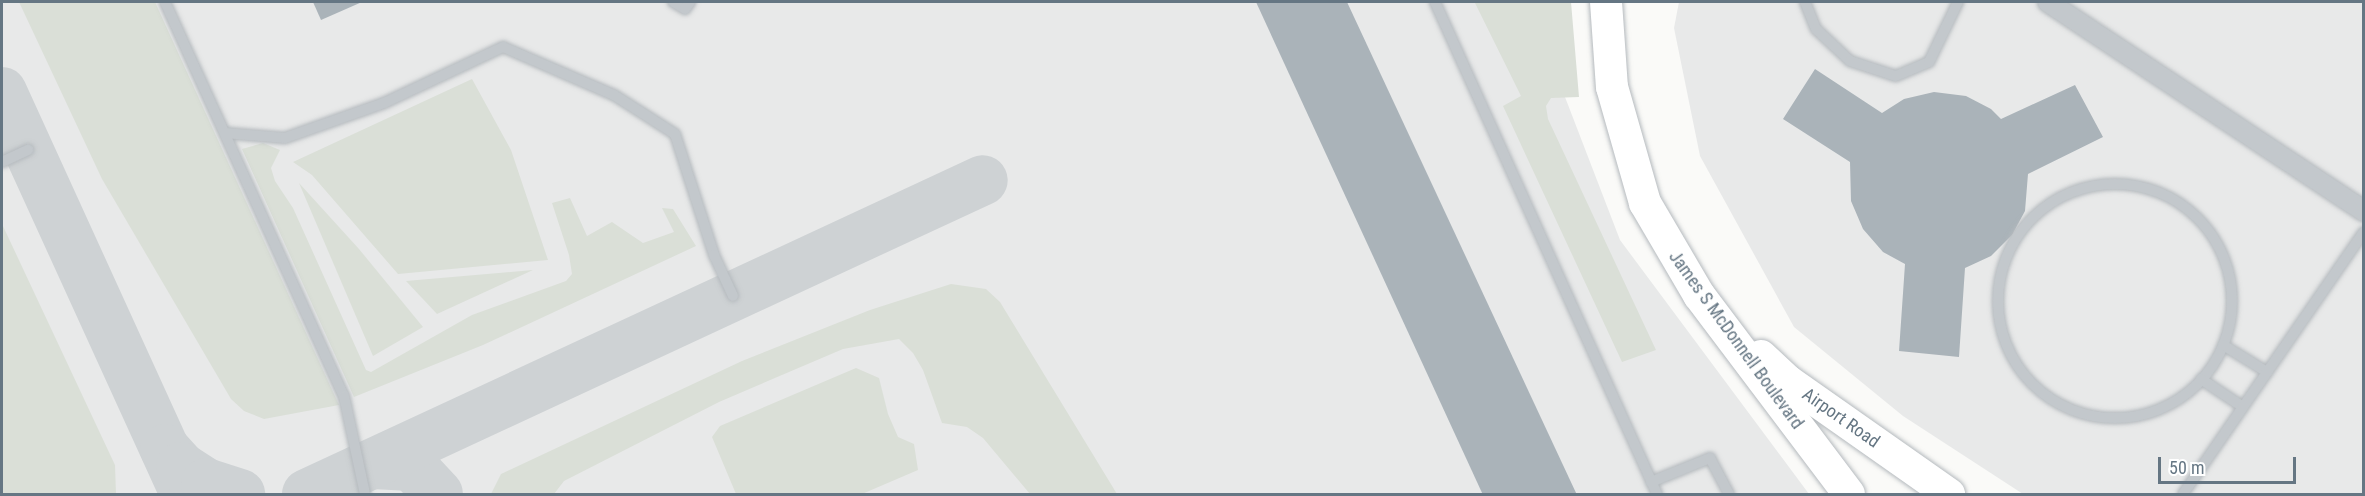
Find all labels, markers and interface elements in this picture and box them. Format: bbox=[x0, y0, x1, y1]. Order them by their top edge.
street label: James S McDonnell Boulevard bbox=[1664, 247, 1808, 433]
street label: Airport Road bbox=[1798, 384, 1884, 452]
scale bar bbox=[2161, 445, 2299, 483]
text: 50 m bbox=[2169, 457, 2204, 478]

